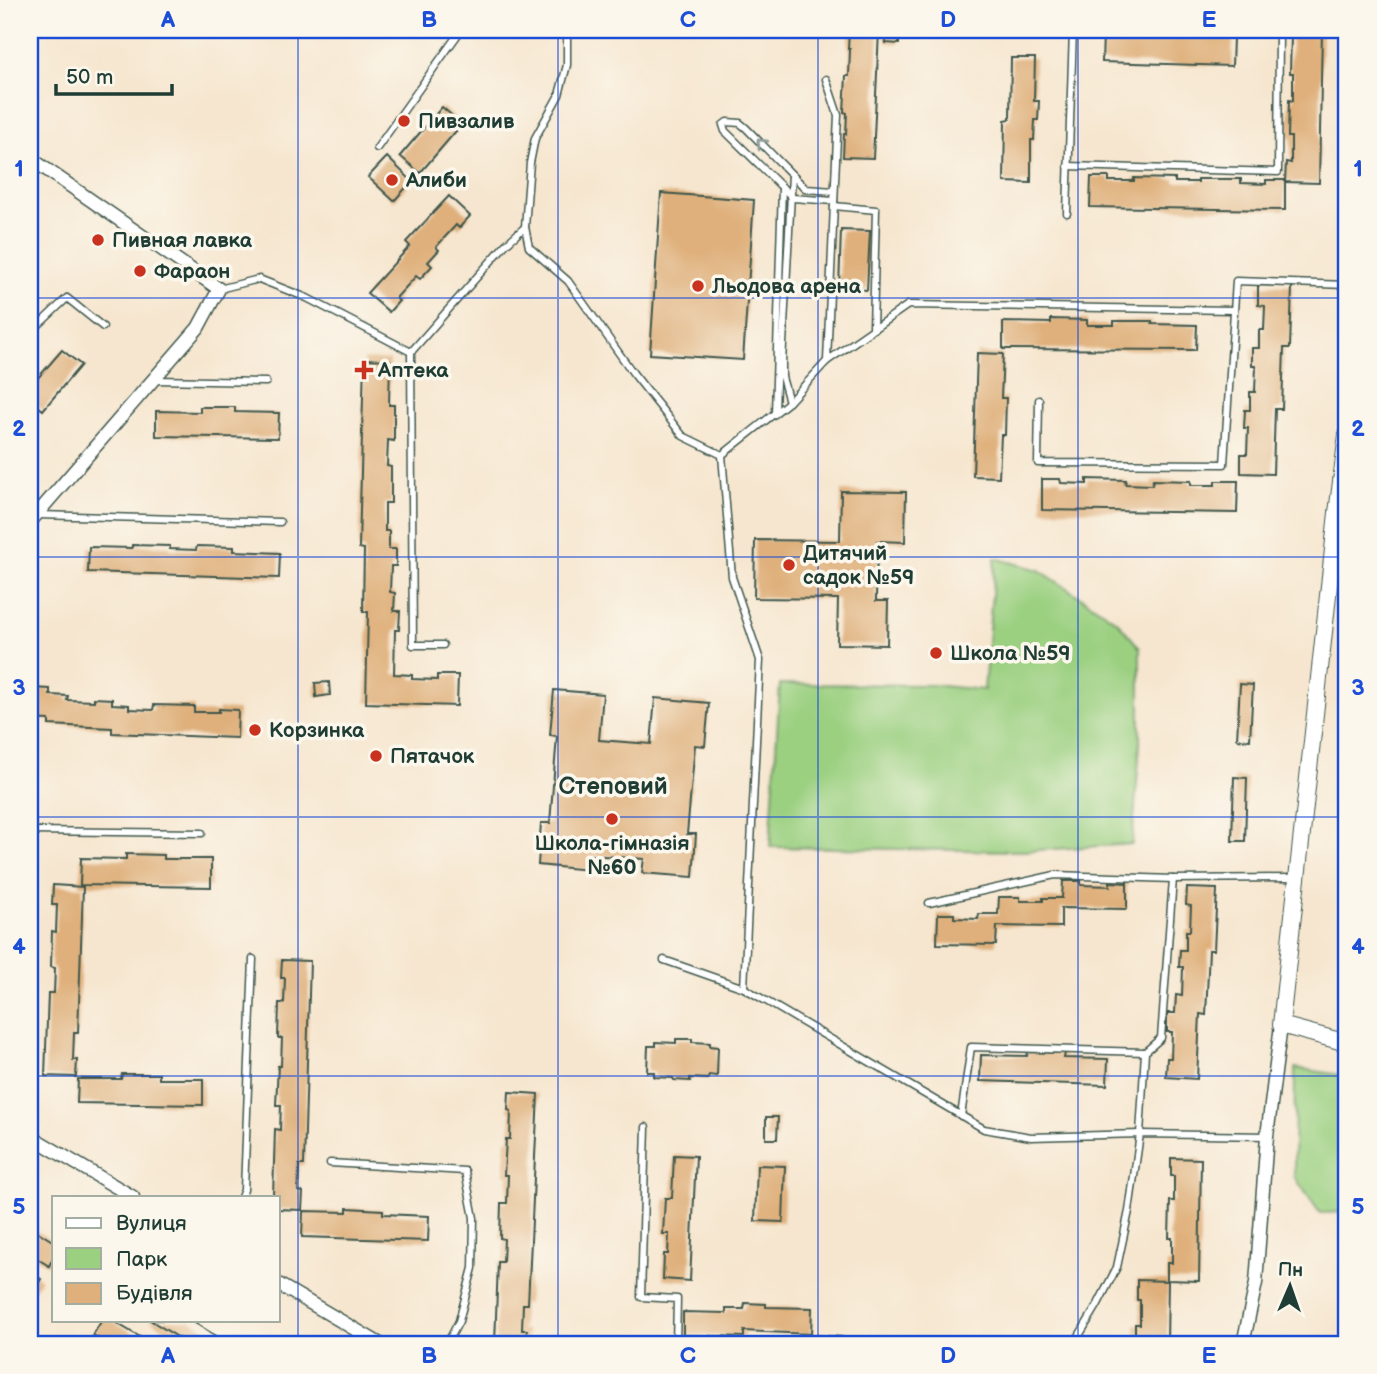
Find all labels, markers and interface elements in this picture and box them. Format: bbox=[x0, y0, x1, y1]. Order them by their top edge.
text: A bbox=[160, 6, 176, 34]
text: B bbox=[421, 6, 437, 34]
text: C bbox=[680, 6, 696, 34]
text: D bbox=[940, 6, 956, 34]
text: E bbox=[1202, 6, 1217, 34]
scale bar bbox=[56, 52, 172, 96]
text: 50 m bbox=[66, 65, 113, 90]
place label: Пивзалив bbox=[418, 109, 515, 134]
marker: Пивзалив bbox=[396, 113, 412, 129]
one-way arrow bbox=[756, 139, 769, 152]
text: 1 bbox=[14, 155, 24, 183]
text: 1 bbox=[1353, 155, 1363, 183]
place label: Алиби bbox=[405, 168, 467, 193]
marker: Алиби bbox=[384, 172, 400, 188]
place label: Пивная лавка bbox=[112, 228, 253, 253]
marker: Пивная лавка bbox=[90, 232, 106, 248]
place label: Фараон bbox=[154, 259, 230, 284]
marker: Фараон bbox=[132, 263, 148, 279]
place label: Льодова арена bbox=[711, 274, 862, 299]
marker: Льодова арена bbox=[690, 278, 706, 294]
place label: Аптека bbox=[377, 358, 449, 383]
marker: Аптека bbox=[356, 362, 372, 378]
text: 2 bbox=[12, 415, 26, 443]
text: 2 bbox=[1351, 415, 1365, 443]
place label: Дитячий садок №59 bbox=[803, 541, 914, 590]
marker: Дитячий садок №59 bbox=[781, 557, 797, 573]
place label: Школа №59 bbox=[950, 641, 1071, 666]
marker: Школа №59 bbox=[928, 645, 944, 661]
text: 3 bbox=[12, 674, 26, 702]
text: 3 bbox=[1351, 674, 1365, 702]
place label: Корзинка bbox=[269, 718, 365, 743]
marker: Корзинка bbox=[247, 722, 263, 738]
place label: Пятачок bbox=[390, 744, 475, 769]
marker: Пятачок bbox=[368, 748, 384, 764]
district label: Степовий bbox=[558, 772, 668, 801]
marker: Школа-гімназія №60 bbox=[604, 811, 620, 827]
place label: Школа-гімназія №60 bbox=[534, 831, 690, 880]
text: 4 bbox=[12, 933, 26, 961]
text: 4 bbox=[1351, 933, 1365, 961]
text: 5 bbox=[12, 1193, 26, 1221]
text: 5 bbox=[1351, 1193, 1365, 1221]
legend bbox=[52, 1196, 280, 1322]
text: Вулиця bbox=[116, 1211, 187, 1236]
text: Парк bbox=[116, 1247, 167, 1272]
north arrow bbox=[1254, 1252, 1324, 1322]
text: Пн bbox=[1277, 1259, 1304, 1282]
text: Будівля bbox=[116, 1281, 193, 1306]
text: A bbox=[160, 1342, 176, 1370]
text: B bbox=[421, 1342, 437, 1370]
text: C bbox=[680, 1342, 696, 1370]
text: D bbox=[940, 1342, 956, 1370]
text: E bbox=[1202, 1342, 1217, 1370]

